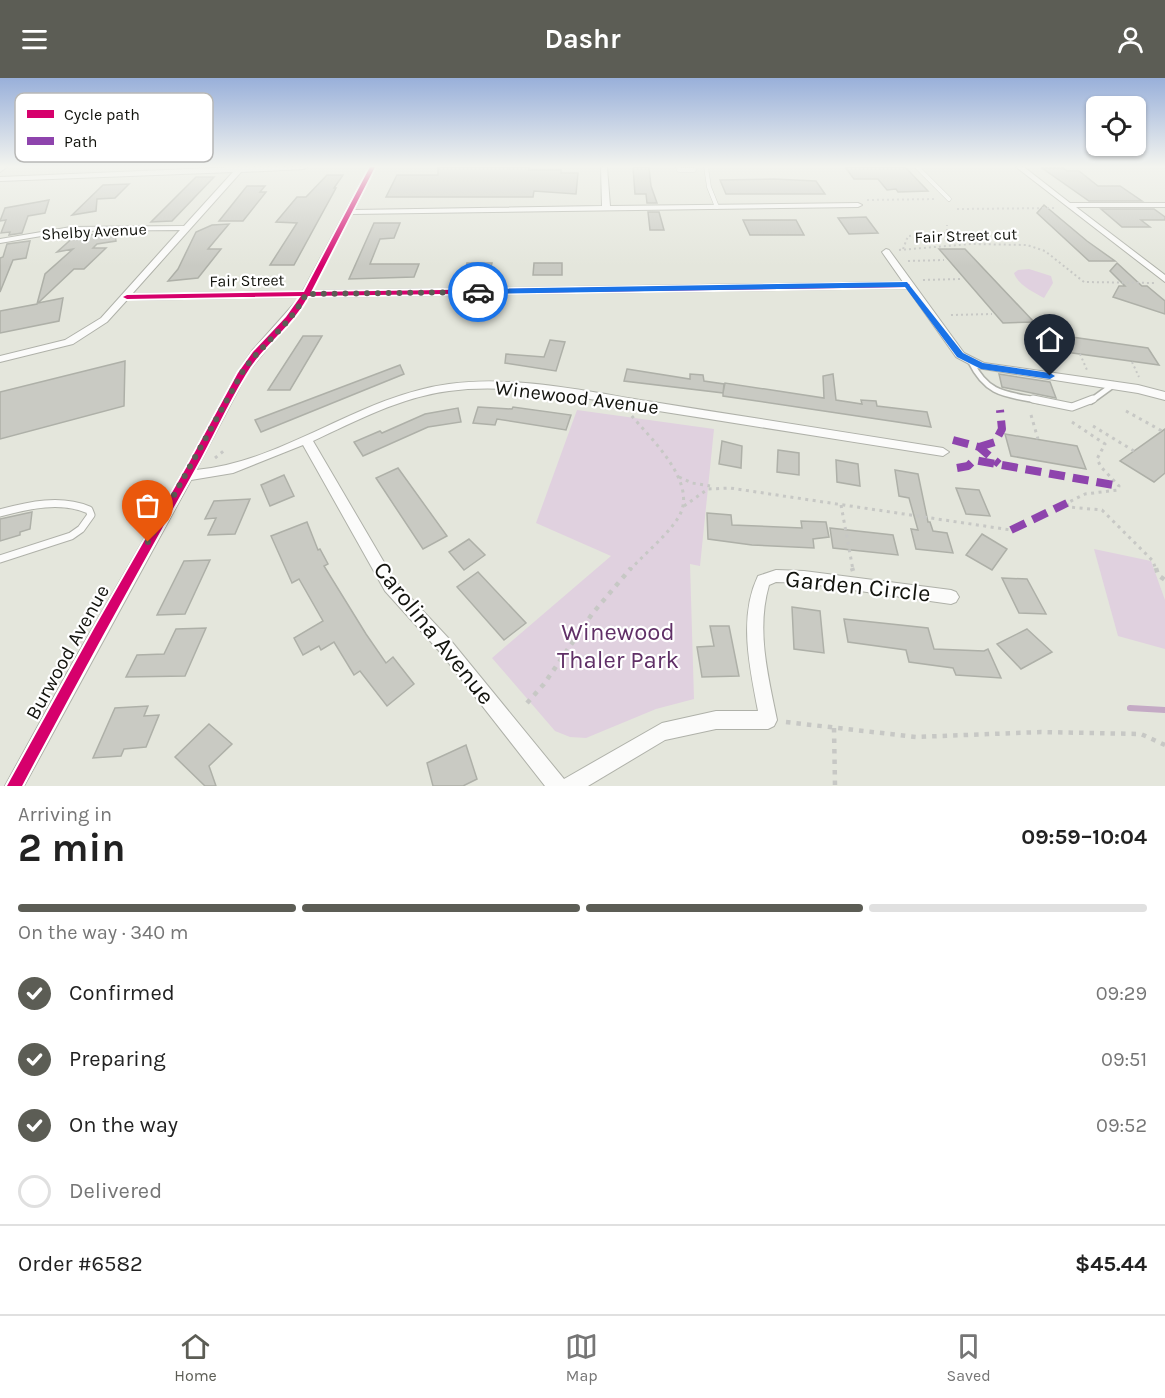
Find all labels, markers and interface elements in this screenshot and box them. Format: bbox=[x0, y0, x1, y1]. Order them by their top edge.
icon: menu bbox=[18, 23, 51, 56]
text: Dashr bbox=[545, 23, 621, 55]
icon: person bbox=[1114, 23, 1147, 56]
legend bbox=[15, 93, 213, 162]
map controls bbox=[1086, 96, 1146, 156]
button: locate bbox=[1086, 96, 1146, 156]
text: Cycle path bbox=[64, 105, 140, 124]
text: Path bbox=[64, 132, 97, 151]
street label: Shelby Avenue bbox=[41, 219, 147, 244]
street label: Fair Street cut bbox=[914, 224, 1018, 247]
courier bbox=[448, 262, 508, 322]
street label: Fair Street bbox=[209, 270, 285, 291]
icon: car bbox=[462, 276, 495, 309]
pin bbox=[1024, 314, 1075, 376]
icon: home bbox=[1033, 323, 1066, 356]
street label: Winewood Avenue bbox=[494, 376, 660, 419]
pin bbox=[122, 480, 173, 542]
icon: bag bbox=[131, 489, 164, 522]
street label: Carolina Avenue bbox=[368, 556, 500, 710]
street label: Garden Circle bbox=[784, 564, 932, 608]
street label: Burwood Avenue bbox=[21, 581, 114, 724]
park label: Winewood Thaler Park bbox=[557, 618, 679, 674]
text: Arriving in bbox=[18, 803, 112, 826]
text: 09:59–10:04 bbox=[1021, 824, 1147, 850]
text: 2 min bbox=[18, 825, 126, 871]
text: On the way · 340 m bbox=[18, 921, 189, 944]
icon: check bbox=[18, 977, 51, 1010]
text: Confirmed bbox=[69, 980, 175, 1006]
text: 09:29 bbox=[1096, 982, 1147, 1005]
icon: check bbox=[18, 1043, 51, 1076]
text: Preparing bbox=[69, 1046, 166, 1072]
text: 09:51 bbox=[1101, 1048, 1147, 1071]
icon: check bbox=[18, 1109, 51, 1142]
text: On the way bbox=[69, 1112, 178, 1138]
text: 09:52 bbox=[1096, 1114, 1147, 1137]
text: Delivered bbox=[69, 1178, 162, 1204]
text: Order #6582 bbox=[18, 1251, 143, 1277]
text: $45.44 bbox=[1075, 1251, 1147, 1277]
tab: Home bbox=[174, 1330, 217, 1385]
tab: Map bbox=[565, 1330, 598, 1385]
tab: Saved bbox=[947, 1330, 991, 1385]

